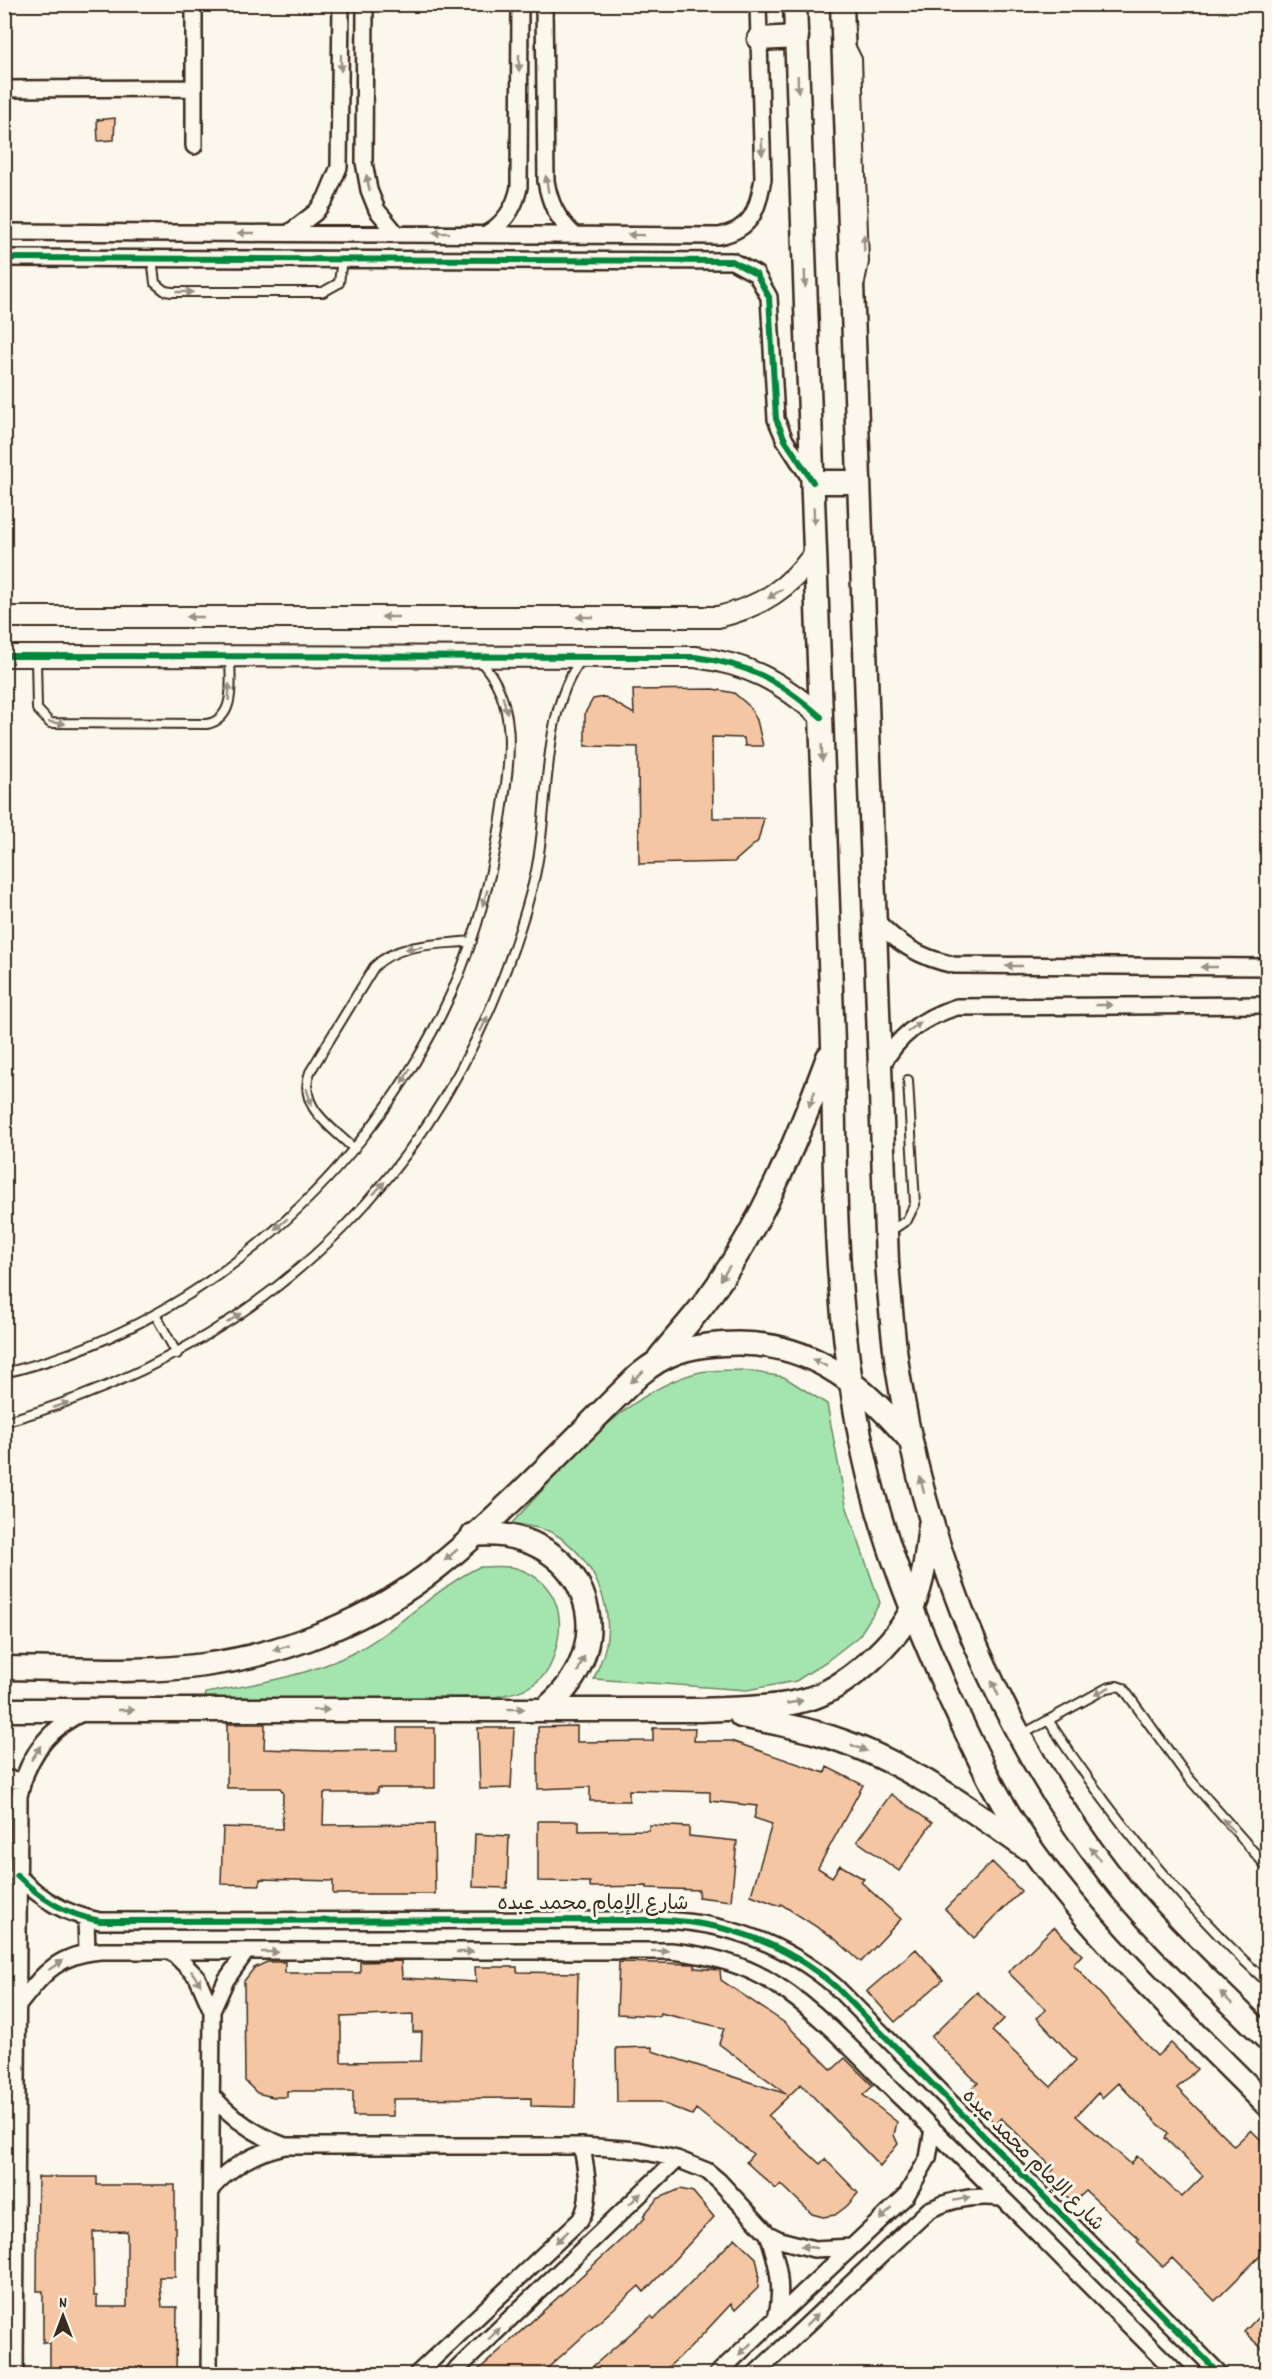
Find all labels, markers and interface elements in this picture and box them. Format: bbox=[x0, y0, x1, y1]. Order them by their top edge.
one-way arrow bbox=[336, 53, 346, 72]
one-way arrow bbox=[514, 53, 524, 72]
one-way arrow bbox=[794, 74, 803, 93]
one-way arrow bbox=[758, 137, 767, 156]
one-way arrow bbox=[363, 173, 372, 192]
one-way arrow bbox=[542, 174, 551, 193]
one-way arrow bbox=[236, 228, 255, 238]
one-way arrow bbox=[431, 228, 450, 238]
one-way arrow bbox=[626, 230, 645, 240]
one-way arrow bbox=[859, 234, 868, 253]
one-way arrow bbox=[801, 269, 810, 288]
one-way arrow bbox=[176, 287, 195, 297]
one-way arrow bbox=[809, 506, 819, 525]
one-way arrow bbox=[767, 589, 783, 600]
one-way arrow bbox=[185, 612, 204, 622]
one-way arrow bbox=[380, 612, 399, 622]
one-way arrow bbox=[575, 612, 594, 622]
one-way arrow bbox=[225, 682, 234, 701]
one-way arrow bbox=[501, 696, 511, 715]
one-way arrow bbox=[48, 718, 67, 727]
one-way arrow bbox=[818, 743, 827, 762]
one-way arrow bbox=[480, 889, 489, 907]
one-way arrow bbox=[404, 943, 423, 952]
one-way arrow bbox=[1005, 961, 1024, 971]
one-way arrow bbox=[1200, 962, 1219, 972]
one-way arrow bbox=[1095, 1000, 1114, 1010]
one-way arrow bbox=[479, 1016, 488, 1033]
one-way arrow bbox=[906, 1021, 922, 1033]
one-way arrow bbox=[402, 1067, 412, 1084]
one-way arrow bbox=[305, 1089, 314, 1107]
one-way arrow bbox=[807, 1090, 817, 1108]
one-way arrow bbox=[372, 1181, 385, 1196]
one-way arrow bbox=[273, 1217, 289, 1230]
one-way arrow bbox=[719, 1264, 731, 1280]
one-way arrow bbox=[226, 1312, 242, 1324]
one-way arrow bbox=[811, 1358, 829, 1368]
one-way arrow bbox=[630, 1370, 645, 1383]
one-way arrow bbox=[52, 1399, 70, 1409]
one-way arrow bbox=[916, 1475, 926, 1494]
one-way arrow bbox=[444, 1548, 459, 1561]
one-way arrow bbox=[272, 1644, 290, 1653]
one-way arrow bbox=[576, 1655, 586, 1673]
one-way arrow bbox=[990, 1679, 999, 1696]
one-way arrow bbox=[1094, 1686, 1111, 1696]
one-way arrow bbox=[785, 1697, 804, 1706]
one-way arrow bbox=[116, 1705, 135, 1715]
one-way arrow bbox=[311, 1705, 330, 1715]
one-way arrow bbox=[506, 1705, 525, 1714]
one-way arrow bbox=[851, 1743, 869, 1753]
one-way arrow bbox=[30, 1745, 41, 1761]
one-way arrow bbox=[1222, 1818, 1235, 1833]
one-way arrow bbox=[1089, 1847, 1101, 1863]
street label: شارع الإمام محمد عبده bbox=[497, 1891, 689, 1919]
one-way arrow bbox=[650, 1946, 669, 1956]
one-way arrow bbox=[260, 1947, 279, 1957]
one-way arrow bbox=[455, 1947, 474, 1957]
one-way arrow bbox=[48, 1959, 65, 1970]
one-way arrow bbox=[191, 1969, 202, 1986]
one-way arrow bbox=[1220, 1992, 1234, 2006]
street label: شارع الإمام محمد عبده bbox=[955, 2084, 1109, 2238]
one-way arrow bbox=[628, 2193, 642, 2207]
one-way arrow bbox=[952, 2194, 971, 2203]
one-way arrow bbox=[879, 2207, 894, 2221]
one-way arrow bbox=[556, 2229, 570, 2243]
one-way arrow bbox=[799, 2243, 818, 2252]
north arrow bbox=[33, 2286, 93, 2346]
text: N bbox=[59, 2292, 67, 2315]
one-way arrow bbox=[805, 2313, 819, 2327]
one-way arrow bbox=[486, 2327, 501, 2341]
one-way arrow bbox=[738, 2341, 752, 2355]

